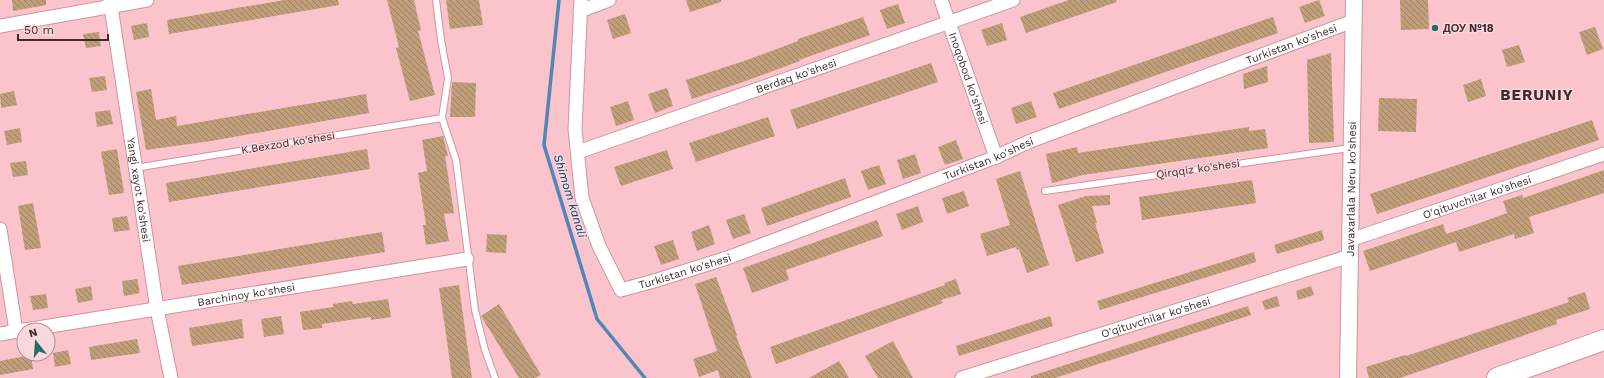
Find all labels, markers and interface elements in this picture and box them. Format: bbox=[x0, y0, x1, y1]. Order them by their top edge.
scale bar bbox=[18, 16, 108, 42]
street label: Turkistan ko'shesi bbox=[1244, 21, 1339, 67]
place label: ДОУ №18 bbox=[1443, 22, 1494, 35]
text: 50 m bbox=[24, 23, 54, 37]
marker: ДОУ №18 bbox=[1430, 23, 1440, 33]
street label: Inoqobod ko'shesi bbox=[946, 30, 991, 126]
street label: Berdaq ko'shesi bbox=[754, 56, 838, 96]
district label: BERUNIY bbox=[1500, 86, 1574, 104]
street label: Javaxarlala Neru ko'shesi bbox=[1343, 121, 1359, 257]
street label: K.Bexzod ko'shesi bbox=[240, 129, 336, 157]
street label: Turkistan ko'shesi bbox=[941, 134, 1035, 183]
street label: Yangi xayot ko'shesi bbox=[125, 137, 153, 243]
water label: Shimom kanali bbox=[551, 153, 590, 240]
street label: Qirqqiz ko'shesi bbox=[1155, 157, 1241, 181]
street label: O'qituvchilar ko'shesi bbox=[1421, 173, 1533, 221]
street label: Turkistan ko'shesi bbox=[637, 251, 733, 291]
street label: Barchinoy ko'shesi bbox=[196, 280, 296, 309]
street label: O'qituvchilar ko'shesi bbox=[1099, 294, 1212, 340]
north arrow bbox=[16, 322, 56, 362]
text: N bbox=[27, 326, 39, 340]

